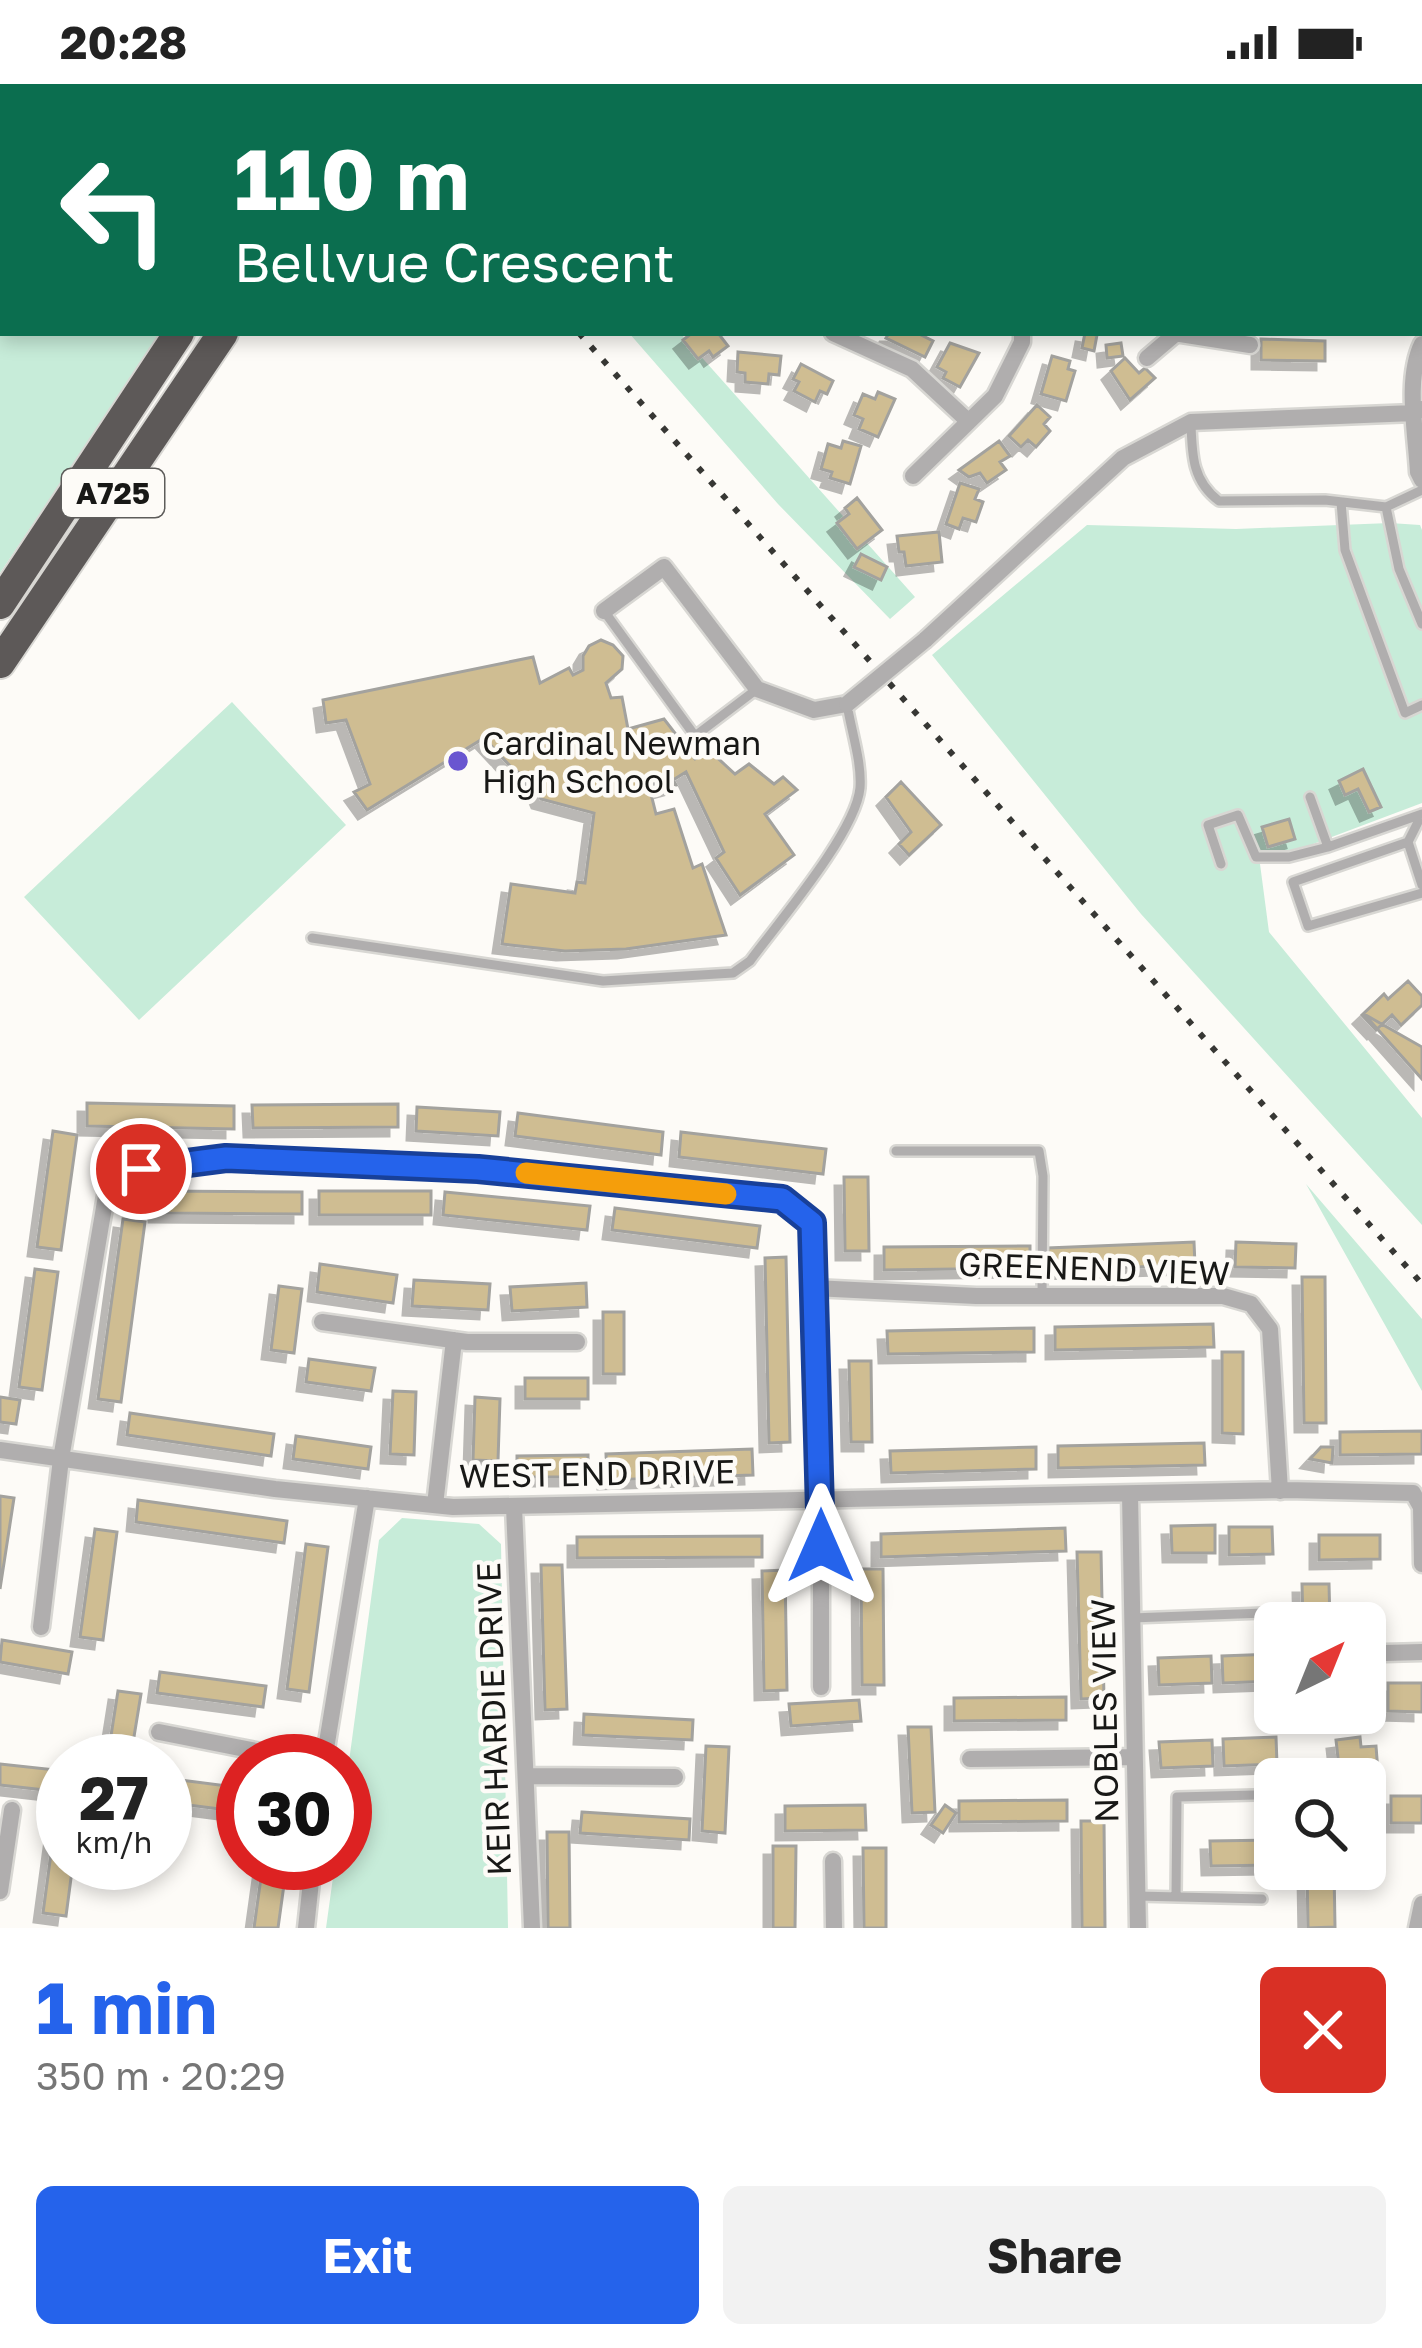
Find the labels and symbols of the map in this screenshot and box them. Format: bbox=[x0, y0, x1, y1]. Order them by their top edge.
road number: A725 bbox=[62, 469, 164, 517]
place label: Cardinal Newman High School bbox=[482, 723, 761, 800]
marker: Cardinal Newman High School bbox=[445, 748, 471, 774]
pin bbox=[90, 1118, 192, 1220]
street label: GREENEND VIEW bbox=[957, 1244, 1231, 1292]
street label: WEST END DRIVE bbox=[459, 1451, 735, 1495]
position arrow bbox=[758, 1483, 884, 1609]
street label: KEIR HARDIE DRIVE bbox=[468, 1562, 518, 1876]
street label: NOBLES VIEW bbox=[1083, 1599, 1125, 1823]
north arrow bbox=[1254, 1602, 1386, 1734]
speed limit sign: 30 bbox=[216, 1734, 372, 1890]

